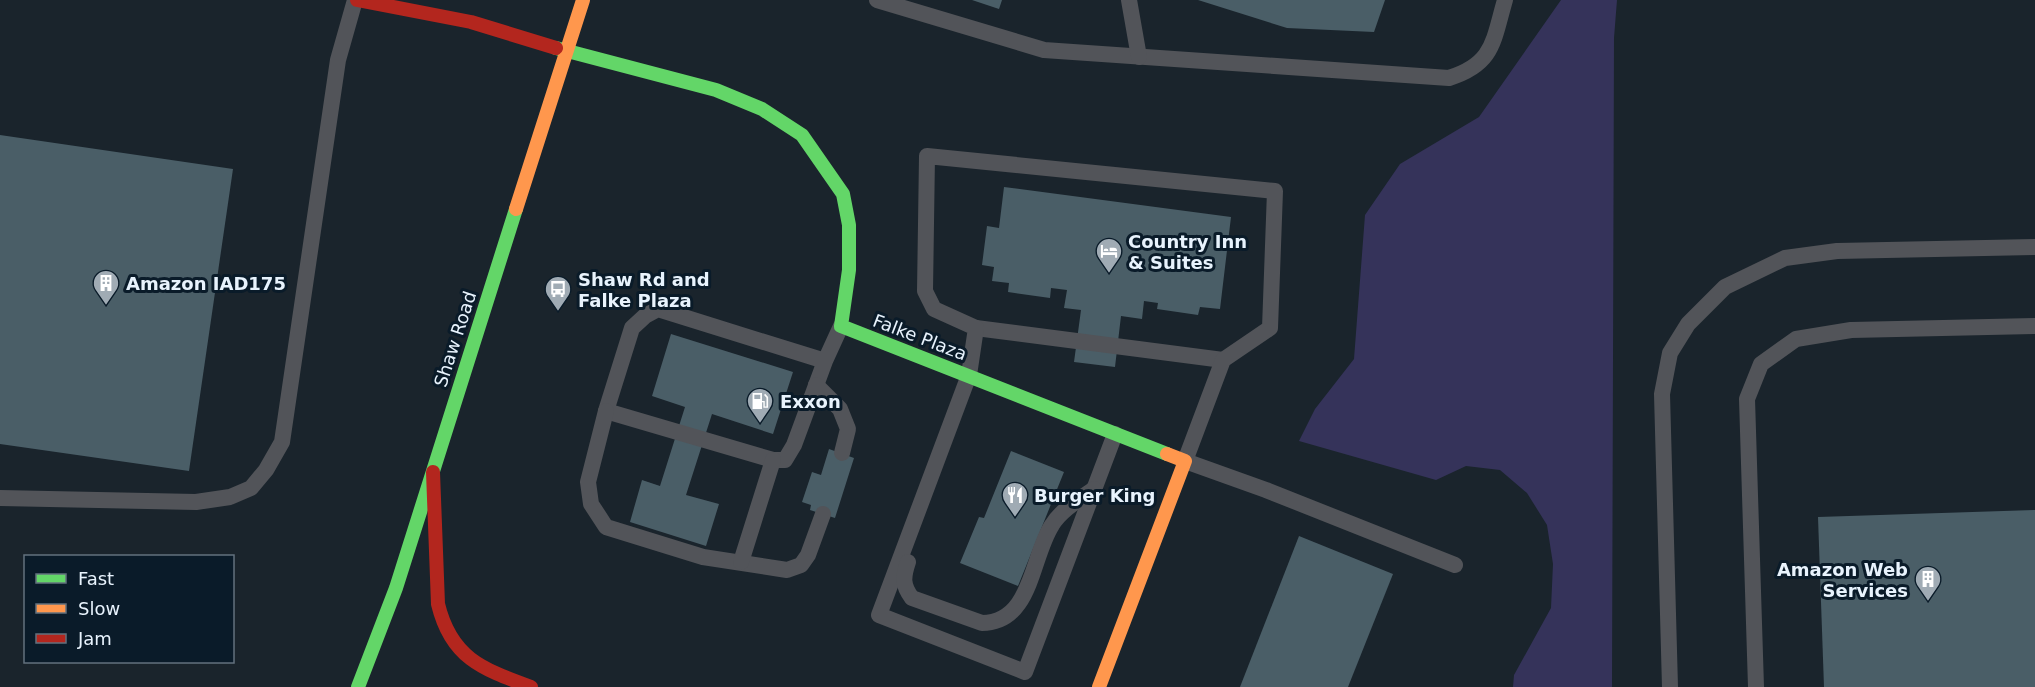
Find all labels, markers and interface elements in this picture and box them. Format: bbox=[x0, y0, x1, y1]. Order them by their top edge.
place label: Country Inn & Suites bbox=[1128, 231, 1247, 273]
hotel icon: Country Inn & Suites bbox=[1094, 236, 1124, 274]
building icon: Amazon IAD175 bbox=[91, 268, 121, 306]
place label: Shaw Rd and Falke Plaza bbox=[578, 269, 710, 311]
place label: Amazon IAD175 bbox=[126, 273, 286, 294]
bus stop icon: Shaw Rd and Falke Plaza bbox=[543, 274, 573, 312]
street label: Shaw Road bbox=[430, 288, 480, 390]
street label: Falke Plaza bbox=[870, 310, 970, 364]
fuel station icon: Exxon bbox=[745, 386, 775, 424]
place label: Exxon bbox=[780, 391, 841, 412]
restaurant icon: Burger King bbox=[1000, 480, 1030, 518]
place label: Burger King bbox=[1034, 485, 1155, 506]
legend bbox=[24, 555, 234, 663]
place label: Amazon Web Services bbox=[1777, 559, 1908, 601]
building icon: Amazon Web Services bbox=[1913, 564, 1943, 602]
text: Fast bbox=[78, 568, 114, 589]
text: Slow bbox=[78, 598, 120, 619]
text: Jam bbox=[77, 628, 112, 649]

